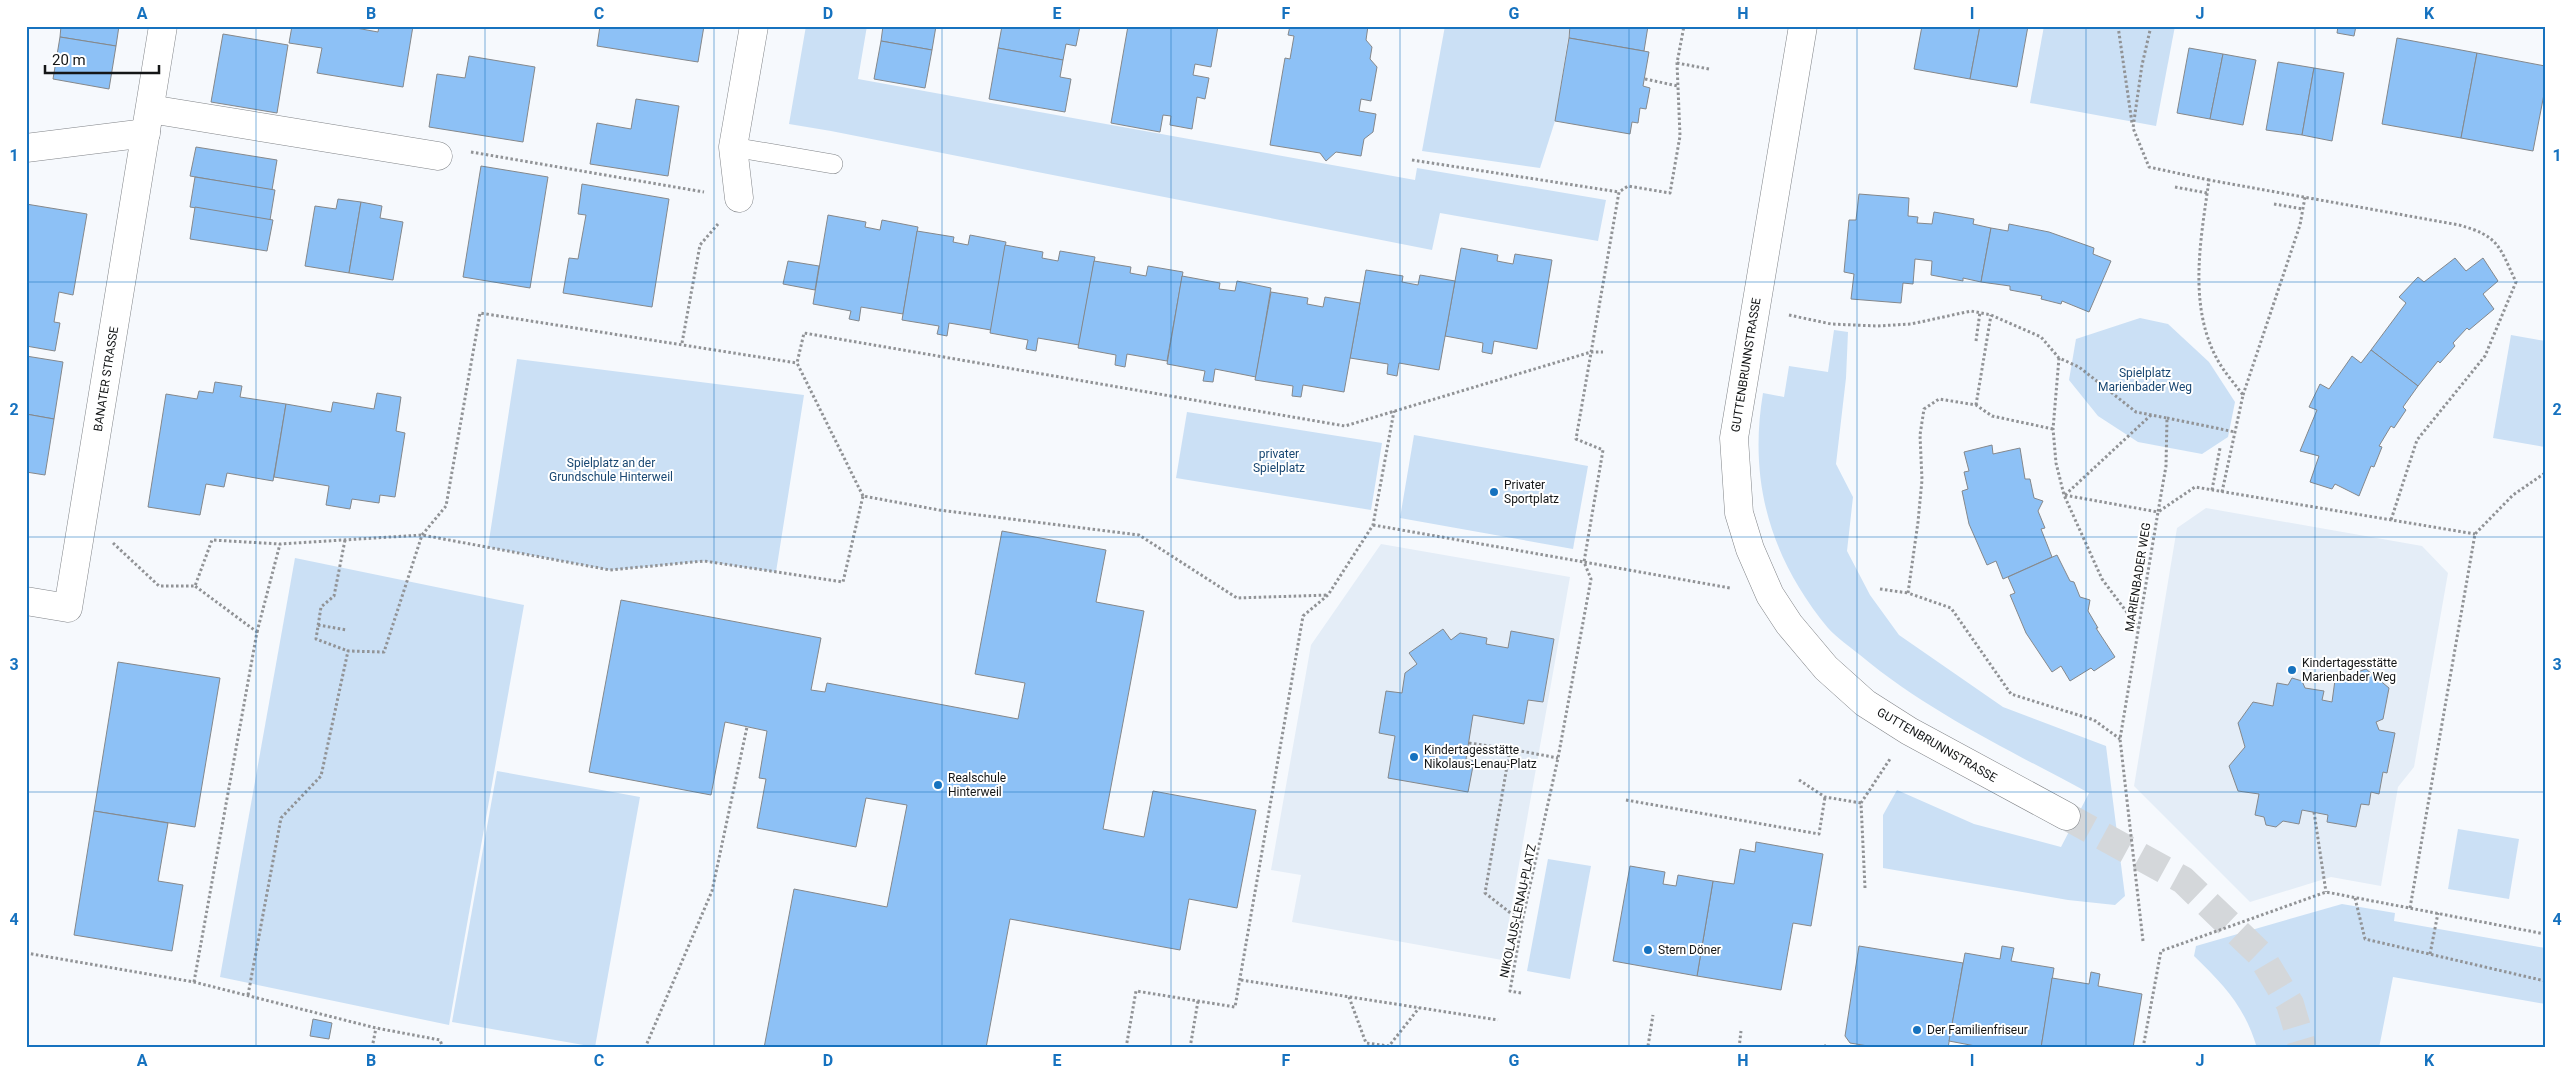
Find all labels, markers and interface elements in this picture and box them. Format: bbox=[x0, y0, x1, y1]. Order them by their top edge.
text: A bbox=[137, 4, 148, 23]
text: B bbox=[366, 4, 376, 23]
text: C bbox=[594, 4, 604, 23]
text: D bbox=[823, 4, 833, 23]
text: E bbox=[1053, 4, 1062, 23]
text: F bbox=[1282, 4, 1291, 23]
text: G bbox=[1509, 4, 1520, 23]
text: H bbox=[1737, 4, 1749, 23]
text: I bbox=[1970, 4, 1974, 23]
text: J bbox=[2196, 4, 2204, 23]
text: K bbox=[2424, 4, 2435, 23]
scale bar bbox=[45, 42, 159, 74]
text: 20 m bbox=[52, 51, 86, 69]
text: 1 bbox=[9, 146, 19, 165]
text: 1 bbox=[2552, 146, 2562, 165]
street label: GUTTENBRUNNSTRASSE bbox=[1728, 297, 1764, 433]
street label: BANATER STRASSE bbox=[91, 325, 121, 432]
park label: Spielplatz Marienbader Weg bbox=[2098, 366, 2192, 394]
text: 2 bbox=[9, 400, 19, 419]
text: 2 bbox=[2552, 400, 2562, 419]
park label: privater Spielplatz bbox=[1253, 447, 1305, 475]
park label: Spielplatz an der Grundschule Hinterweil bbox=[549, 456, 673, 484]
place label: Privater Sportplatz bbox=[1504, 478, 1559, 506]
marker: Privater Sportplatz bbox=[1488, 486, 1500, 498]
street label: MARIENBADER WEG bbox=[2122, 521, 2154, 633]
text: 3 bbox=[9, 655, 19, 674]
text: 3 bbox=[2552, 655, 2562, 674]
place label: Kindertagesstätte Marienbader Weg bbox=[2302, 656, 2397, 684]
marker: Kindertagesstätte Marienbader Weg bbox=[2286, 664, 2298, 676]
street label: GUTTENBRUNNSTRASSE bbox=[1875, 705, 2000, 785]
place label: Kindertagesstätte Nikolaus-Lenau-Platz bbox=[1424, 743, 1537, 771]
marker: Kindertagesstätte Nikolaus-Lenau-Platz bbox=[1408, 751, 1420, 763]
place label: Realschule Hinterweil bbox=[948, 771, 1006, 799]
marker: Realschule Hinterweil bbox=[932, 779, 944, 791]
street label: NIKOLAUS-LENAU-PLATZ bbox=[1497, 843, 1539, 979]
text: 4 bbox=[9, 910, 19, 929]
text: 4 bbox=[2552, 910, 2562, 929]
place label: Stern Döner bbox=[1658, 943, 1721, 957]
marker: Stern Döner bbox=[1642, 944, 1654, 956]
place label: Der Familienfriseur bbox=[1927, 1023, 2028, 1037]
marker: Der Familienfriseur bbox=[1911, 1024, 1923, 1036]
text: A bbox=[137, 1051, 148, 1070]
text: B bbox=[366, 1051, 376, 1070]
text: C bbox=[594, 1051, 604, 1070]
text: D bbox=[823, 1051, 833, 1070]
text: E bbox=[1053, 1051, 1062, 1070]
text: F bbox=[1282, 1051, 1291, 1070]
text: G bbox=[1509, 1051, 1520, 1070]
text: H bbox=[1737, 1051, 1749, 1070]
text: I bbox=[1970, 1051, 1974, 1070]
text: J bbox=[2196, 1051, 2204, 1070]
text: K bbox=[2424, 1051, 2435, 1070]

